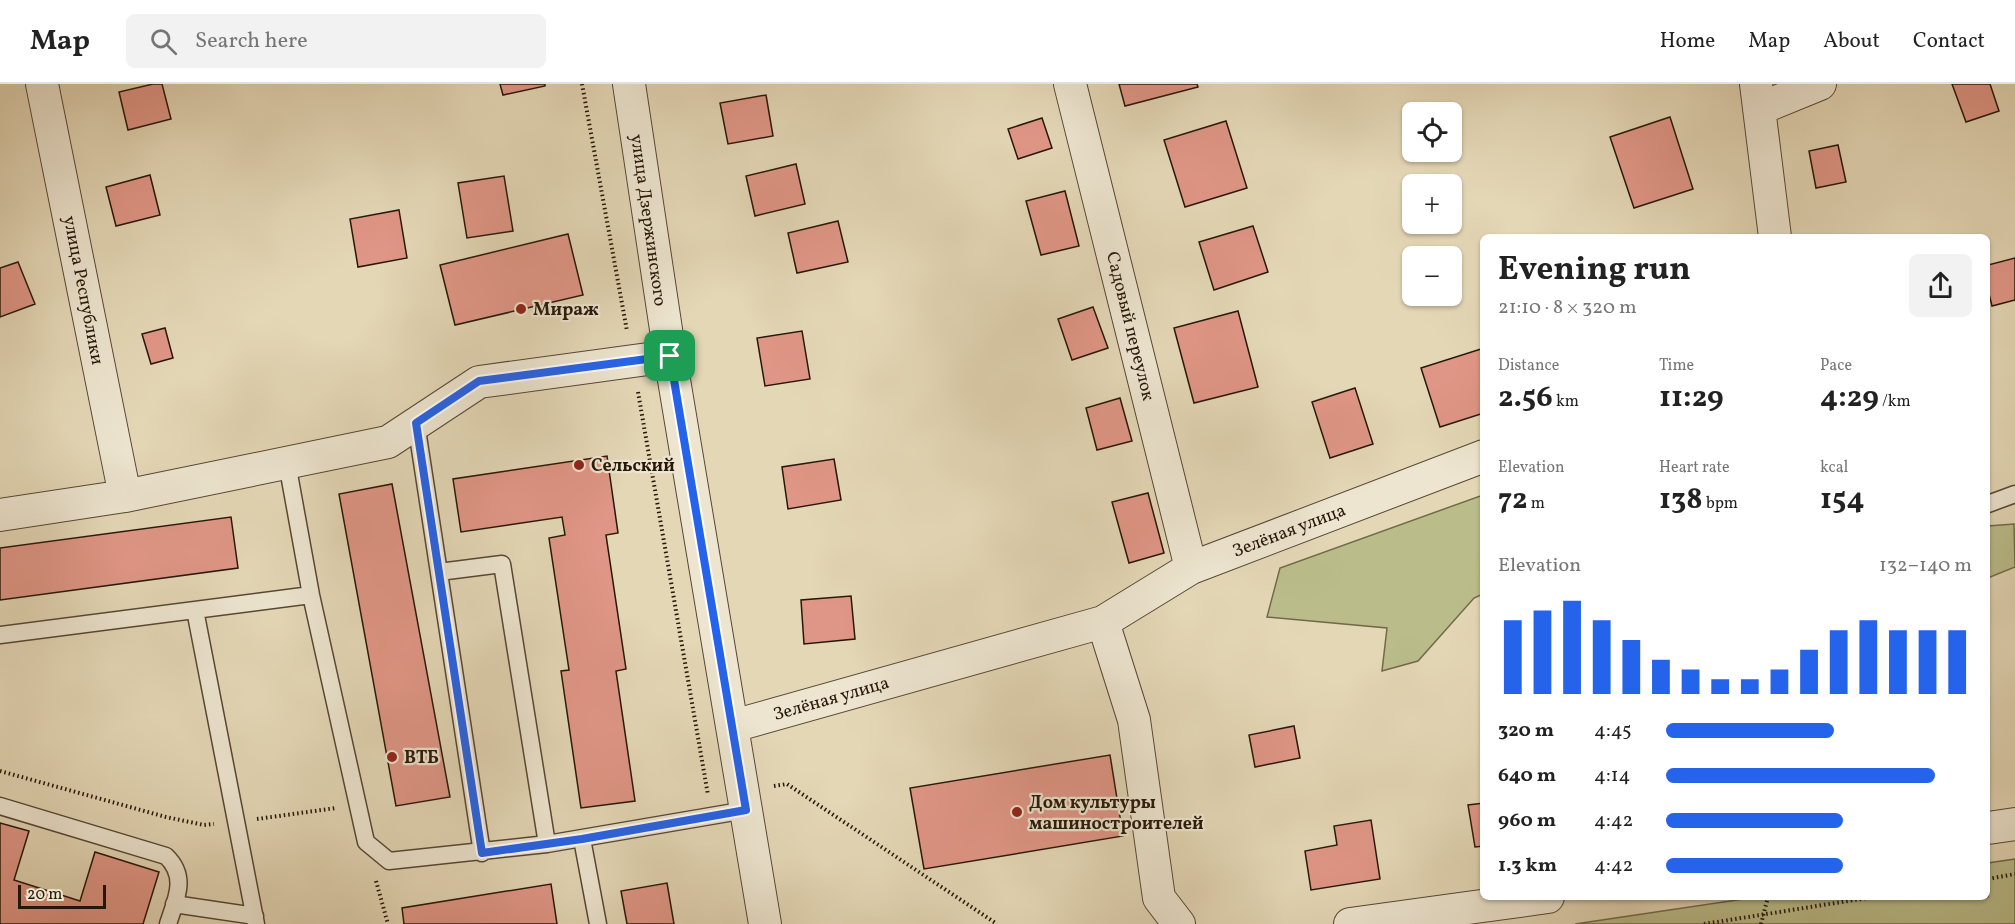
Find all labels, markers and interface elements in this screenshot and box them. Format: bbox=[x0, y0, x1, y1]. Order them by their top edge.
search box bbox=[126, 14, 546, 68]
text: Map bbox=[30, 22, 90, 61]
icon: search bbox=[147, 25, 180, 58]
text: Search here bbox=[195, 26, 308, 57]
text: Home bbox=[1660, 27, 1715, 56]
text: Map bbox=[1748, 27, 1790, 56]
text: About bbox=[1823, 27, 1880, 56]
text: Contact bbox=[1913, 27, 1985, 56]
map controls bbox=[1402, 102, 1462, 306]
button: locate bbox=[1402, 102, 1462, 162]
street label: улица Дзержинского bbox=[623, 133, 672, 308]
button: + bbox=[1402, 174, 1462, 234]
street label: улица Республики bbox=[56, 214, 109, 367]
button: − bbox=[1402, 246, 1462, 306]
text: Evening run bbox=[1498, 248, 1691, 294]
street label: Садовый переулок bbox=[1099, 249, 1160, 404]
button: share bbox=[1909, 254, 1972, 317]
text: 21:10 · 8 × 320 m bbox=[1498, 294, 1637, 322]
place label: Мираж bbox=[533, 298, 599, 323]
marker: Мираж bbox=[514, 302, 528, 316]
pin bbox=[644, 330, 695, 381]
icon: arrive bbox=[653, 339, 686, 372]
text: Distance bbox=[1498, 355, 1559, 377]
text: Time bbox=[1659, 355, 1694, 377]
text: Pace bbox=[1820, 355, 1852, 377]
text: 2.56 bbox=[1498, 377, 1553, 419]
text: 11:29 bbox=[1659, 377, 1724, 419]
text: 4:29 bbox=[1820, 377, 1879, 419]
text: km bbox=[1553, 391, 1579, 413]
text: /km bbox=[1879, 391, 1911, 413]
place label: Сельский bbox=[591, 454, 675, 479]
text: Elevation bbox=[1498, 457, 1565, 479]
text: Heart rate bbox=[1659, 457, 1730, 479]
text: kcal bbox=[1820, 457, 1848, 479]
marker: Сельский bbox=[572, 458, 586, 472]
text: 72 bbox=[1498, 479, 1528, 521]
text: 138 bbox=[1659, 479, 1703, 521]
text: 154 bbox=[1820, 479, 1865, 521]
text: m bbox=[1528, 493, 1545, 515]
text: bpm bbox=[1703, 493, 1738, 515]
street label: Зелёная улица bbox=[1229, 498, 1350, 565]
text: Elevation bbox=[1498, 552, 1581, 580]
text: 132–140 m bbox=[1879, 552, 1972, 580]
street label: Зелёная улица bbox=[770, 671, 892, 728]
text: 320 m bbox=[1498, 717, 1554, 745]
text: 4:45 bbox=[1594, 717, 1632, 745]
place label: ВТБ bbox=[404, 746, 439, 771]
marker: ВТБ bbox=[385, 750, 399, 764]
text: 640 m bbox=[1498, 762, 1556, 790]
text: 4:14 bbox=[1594, 762, 1630, 790]
place label: Дом культуры машиностроителей bbox=[1029, 791, 1204, 837]
marker: Дом культуры машиностроителей bbox=[1010, 805, 1024, 819]
text: 960 m bbox=[1498, 807, 1556, 835]
text: 4:42 bbox=[1594, 807, 1633, 835]
text: 1.3 km bbox=[1498, 852, 1557, 880]
text: 4:42 bbox=[1594, 852, 1633, 880]
scale bar bbox=[18, 882, 106, 910]
text: 20 m bbox=[27, 884, 62, 906]

